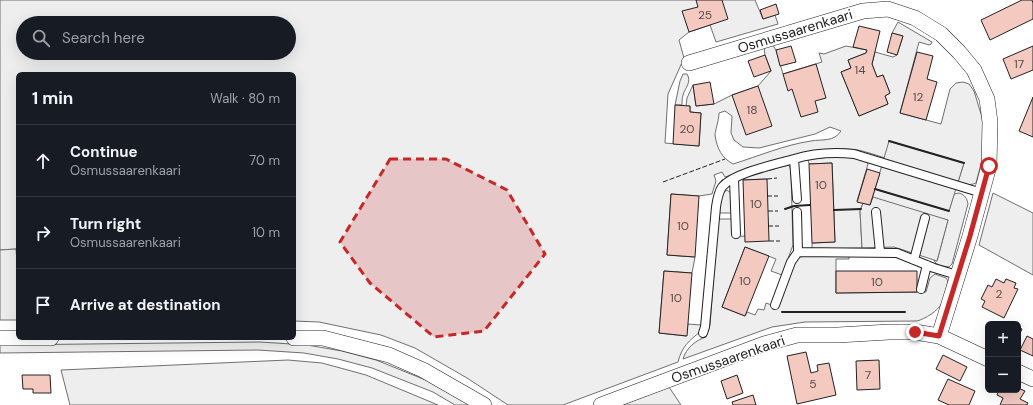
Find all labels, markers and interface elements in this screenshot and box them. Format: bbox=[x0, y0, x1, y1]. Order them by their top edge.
street label: Osmussaarenkaari bbox=[735, 5, 855, 57]
house number: 25 bbox=[698, 7, 712, 23]
search box bbox=[16, 16, 296, 60]
icon: search bbox=[30, 27, 52, 49]
text: Search here bbox=[62, 28, 145, 48]
house number: 17 bbox=[1014, 56, 1024, 72]
house number: 14 bbox=[854, 62, 866, 78]
text: 1 min bbox=[32, 87, 73, 109]
house number: 12 bbox=[913, 89, 923, 105]
text: Walk · 80 m bbox=[210, 90, 280, 107]
house number: 18 bbox=[746, 102, 758, 118]
house number: 20 bbox=[679, 121, 695, 137]
text: Continue bbox=[70, 142, 138, 162]
icon: ahead bbox=[32, 150, 54, 172]
text: 70 m bbox=[249, 152, 280, 169]
route start bbox=[980, 157, 998, 175]
text: Osmussaarenkaari bbox=[70, 162, 181, 179]
house number: 10 bbox=[815, 177, 827, 193]
house number: 10 bbox=[750, 196, 762, 212]
text: Turn right bbox=[70, 214, 141, 234]
house number: 10 bbox=[677, 218, 689, 234]
icon: right bbox=[32, 222, 54, 244]
text: 10 m bbox=[252, 224, 280, 241]
text: Osmussaarenkaari bbox=[70, 234, 181, 251]
house number: 10 bbox=[739, 273, 751, 289]
house number: 10 bbox=[871, 274, 883, 290]
house number: 2 bbox=[996, 286, 1003, 302]
house number: 10 bbox=[670, 290, 682, 306]
icon: arrive bbox=[32, 294, 54, 316]
text: Arrive at destination bbox=[70, 295, 221, 315]
map controls bbox=[985, 321, 1021, 393]
button: + bbox=[985, 321, 1021, 357]
route end bbox=[906, 323, 924, 341]
street label: Osmussaarenkaari bbox=[669, 331, 787, 387]
button: − bbox=[985, 357, 1021, 393]
house number: 7 bbox=[865, 367, 871, 383]
house number: 5 bbox=[809, 376, 817, 392]

